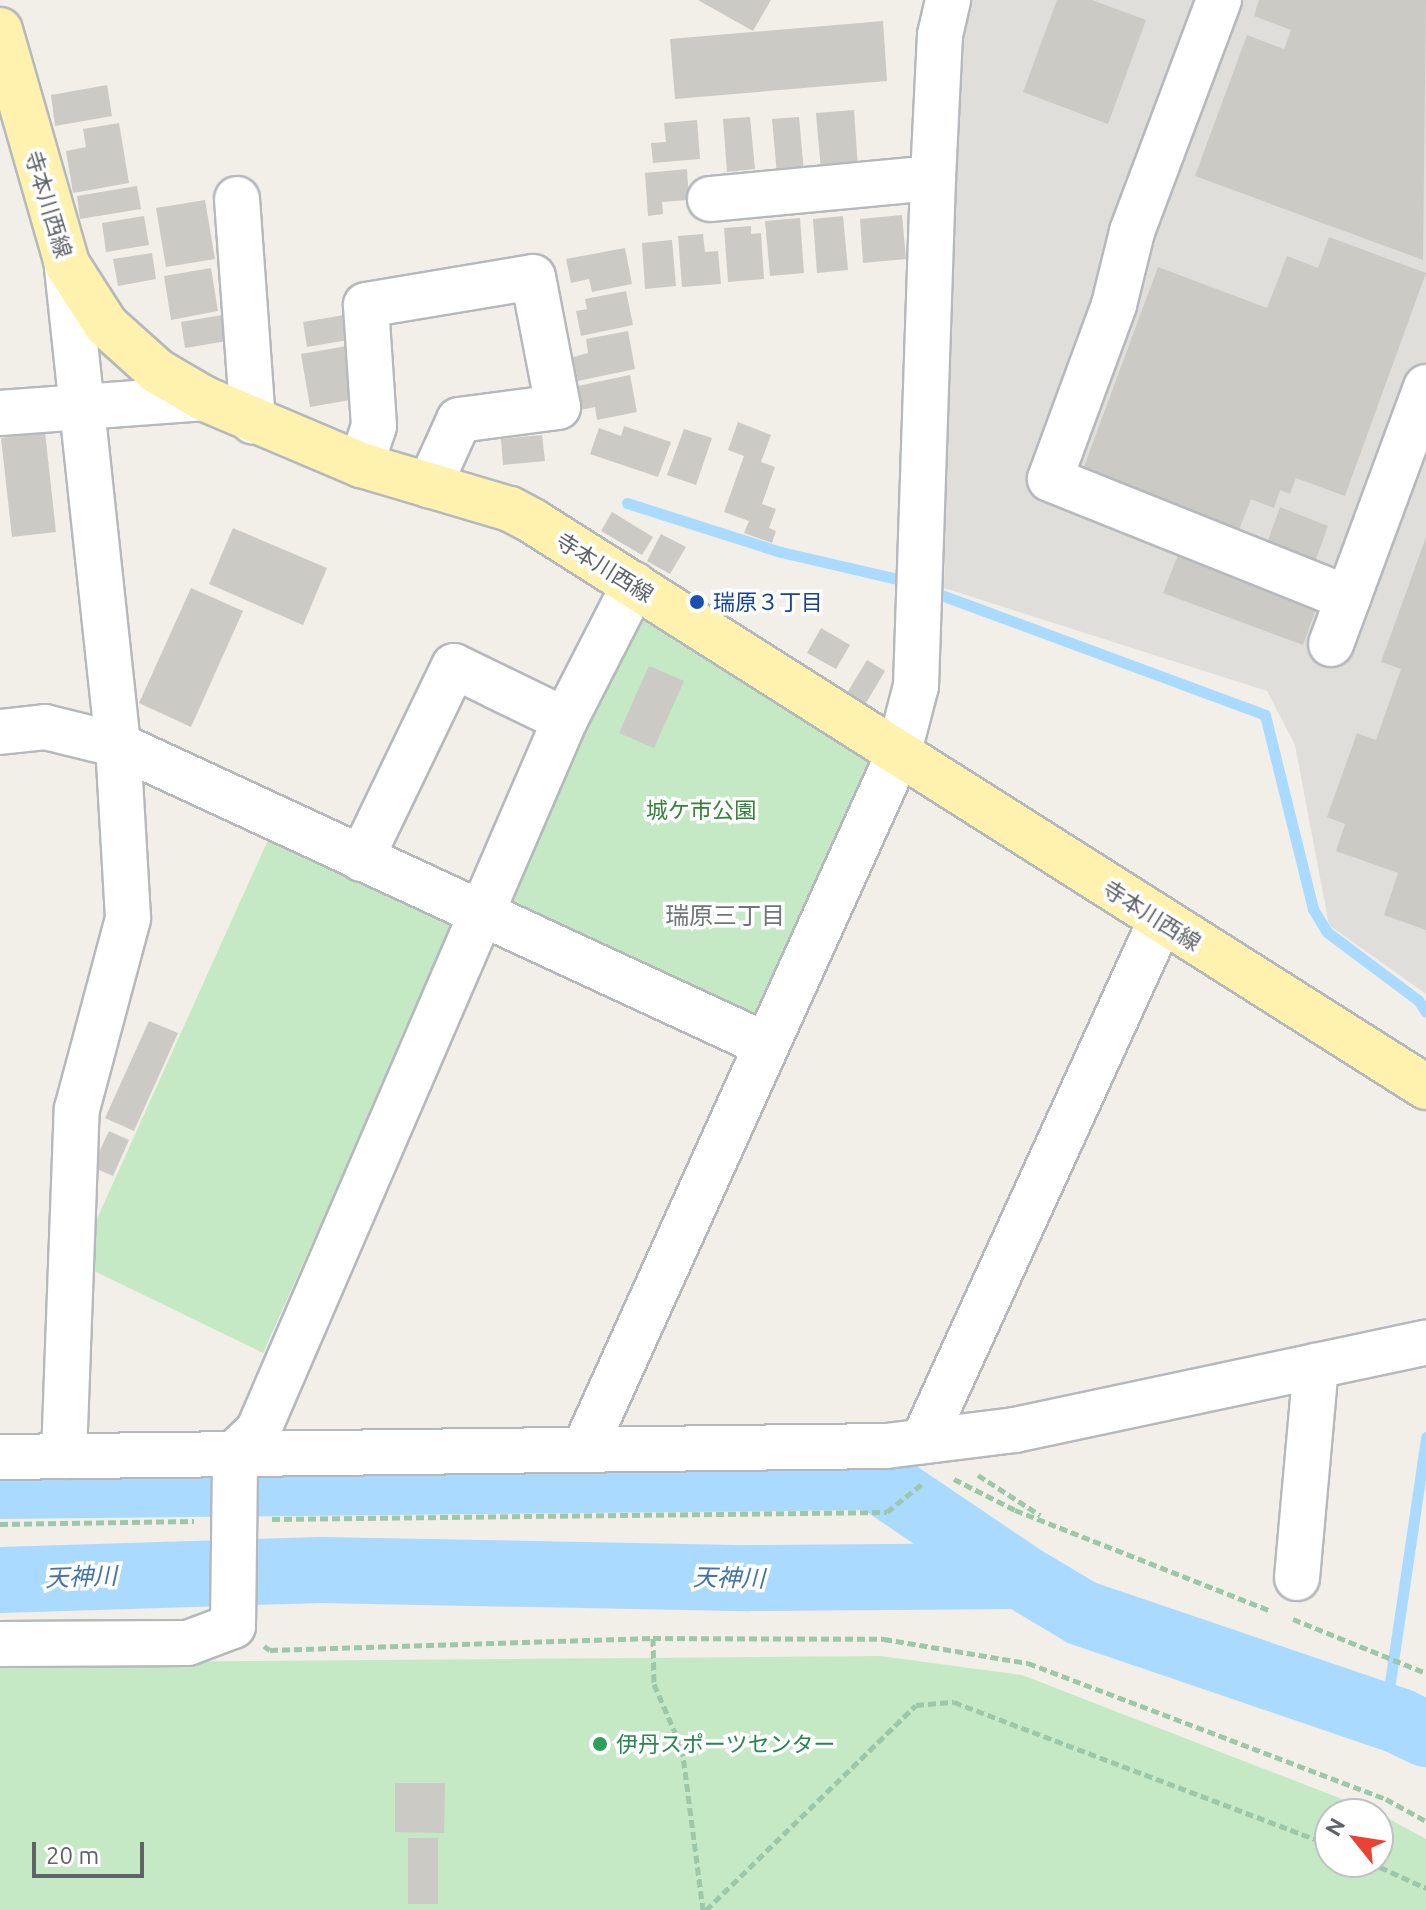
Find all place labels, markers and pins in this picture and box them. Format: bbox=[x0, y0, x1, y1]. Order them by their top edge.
place label: 瑞原３丁目 bbox=[713, 589, 823, 615]
marker: 瑞原３丁目 bbox=[688, 593, 706, 611]
place label: 伊丹スポーツセンター bbox=[616, 1731, 836, 1757]
marker: 伊丹スポーツセンター bbox=[591, 1735, 609, 1753]

